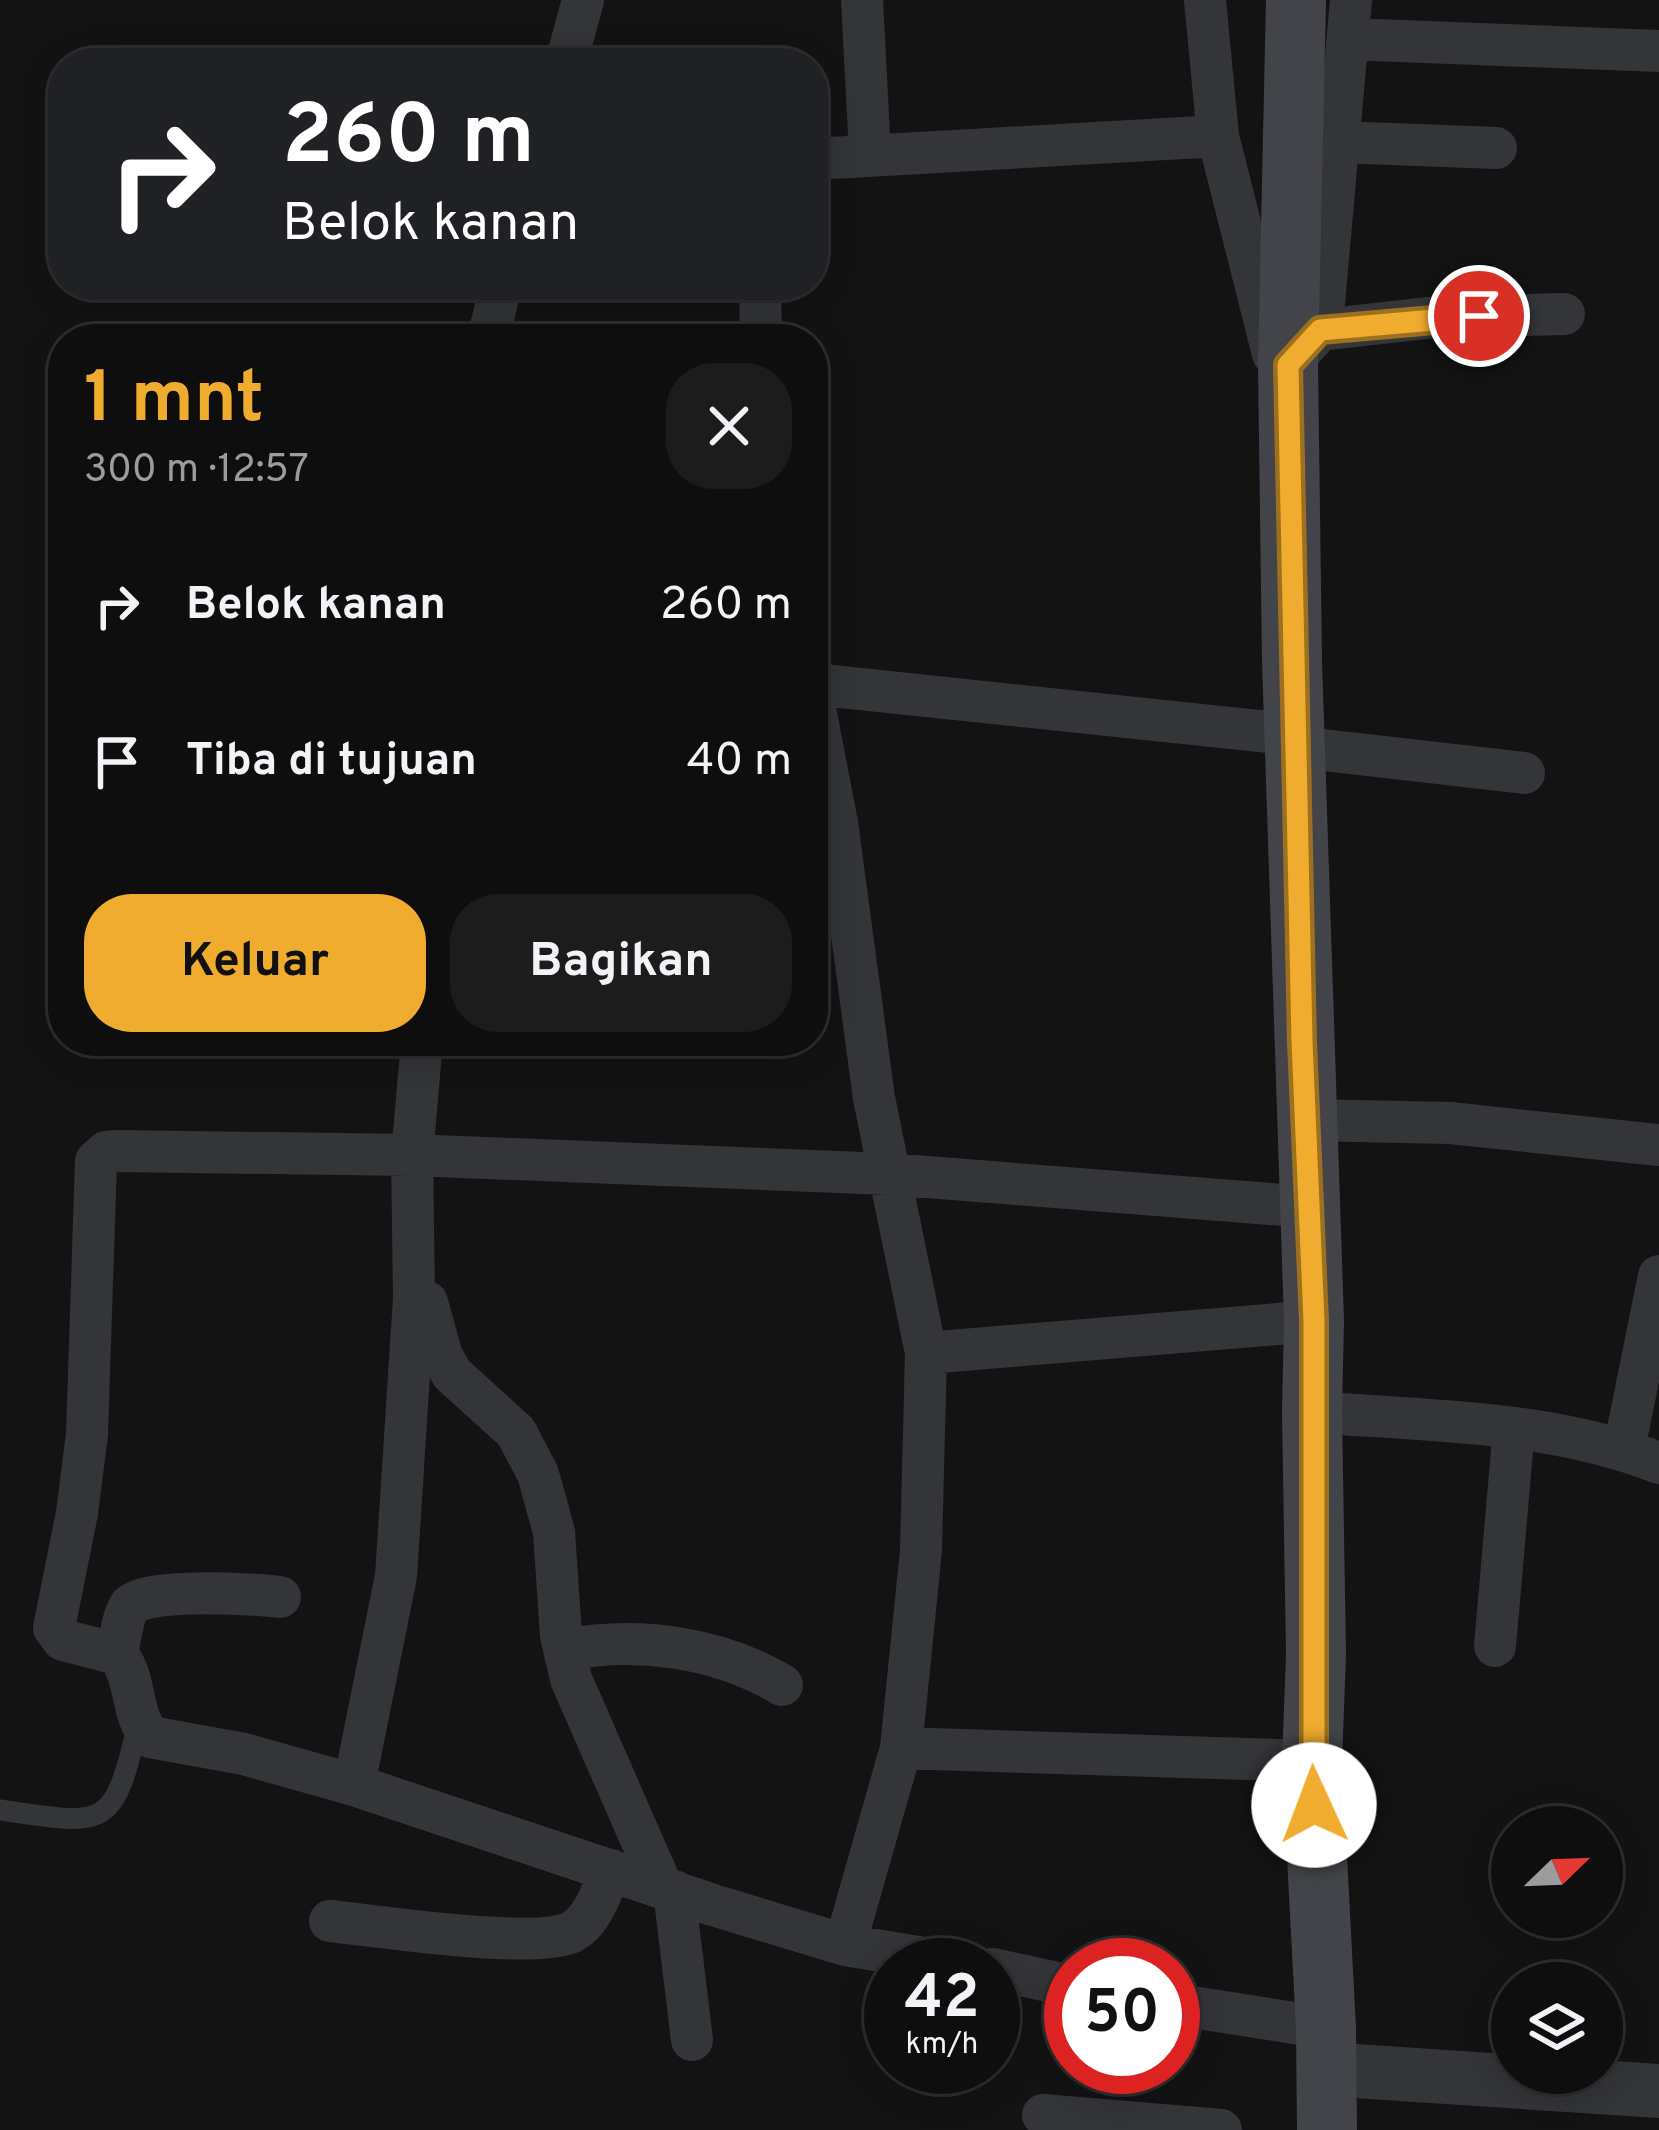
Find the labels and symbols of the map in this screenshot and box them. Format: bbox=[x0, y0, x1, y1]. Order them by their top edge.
pin bbox=[1428, 265, 1530, 367]
position arrow bbox=[1251, 1742, 1377, 1868]
north arrow bbox=[1491, 1806, 1623, 1938]
speed limit sign: 50 bbox=[1044, 1938, 1200, 2094]

